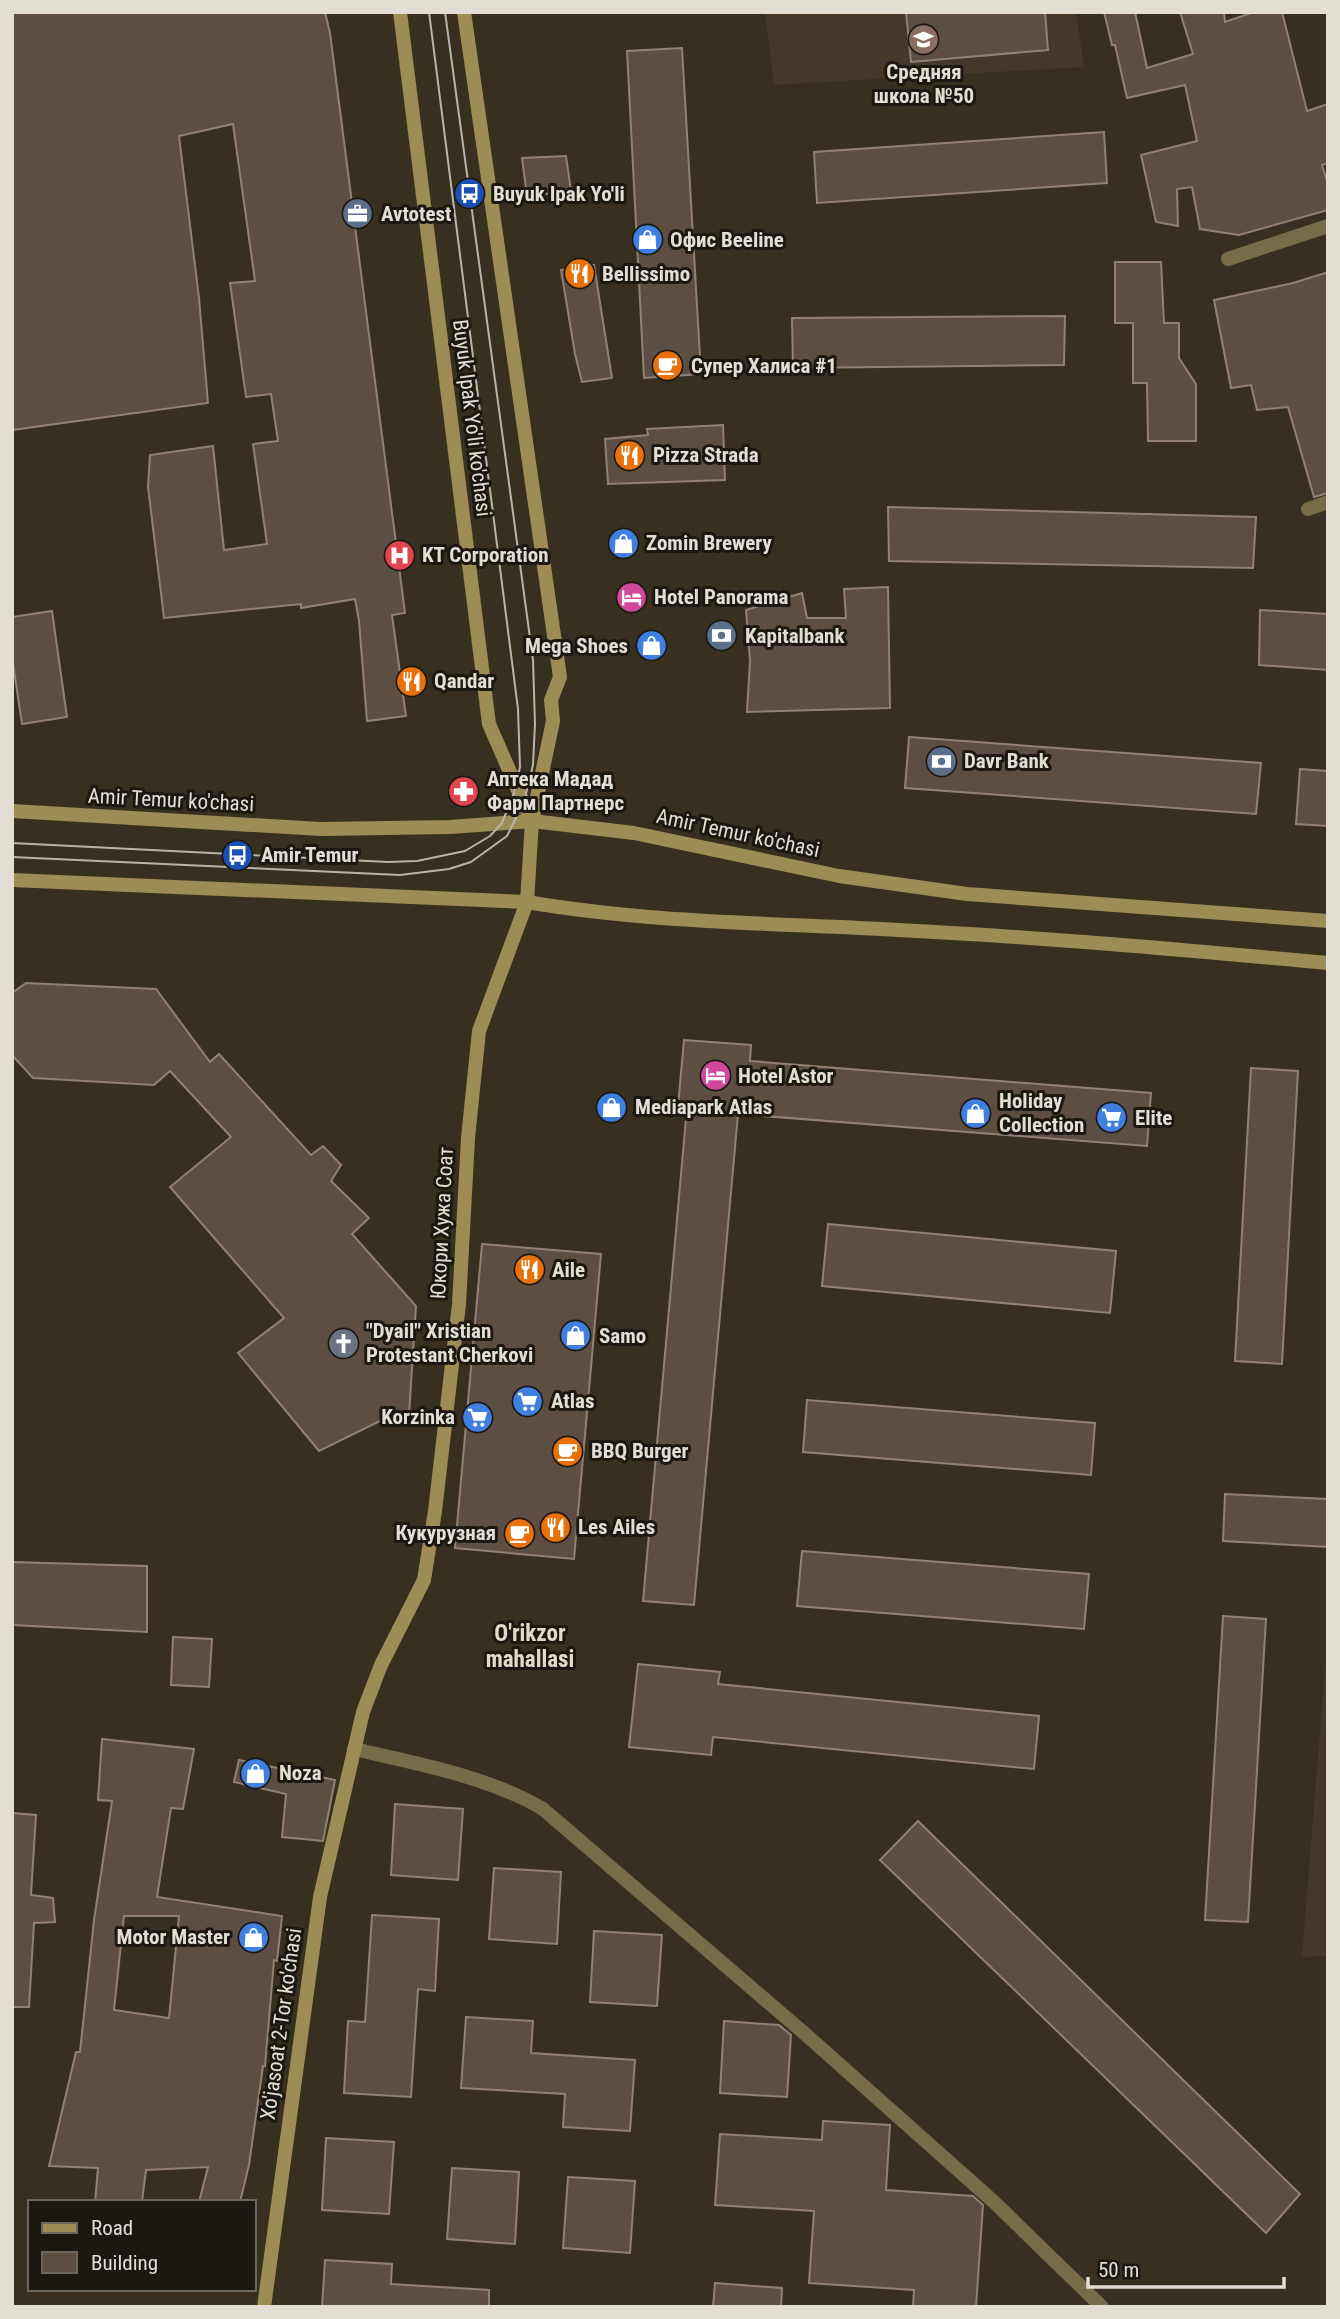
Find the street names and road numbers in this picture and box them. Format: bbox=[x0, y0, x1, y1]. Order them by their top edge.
street label: Buyuk Ipak Yo'li ko'chasi bbox=[448, 318, 496, 518]
street label: Amir Temur ko'chasi bbox=[87, 784, 255, 816]
street label: Amir Temur ko'chasi bbox=[654, 804, 822, 862]
street label: Юкори Хужа Соат bbox=[426, 1146, 458, 1300]
street label: Xo'jasoat 2-Tor ko'chasi bbox=[256, 1927, 306, 2121]

